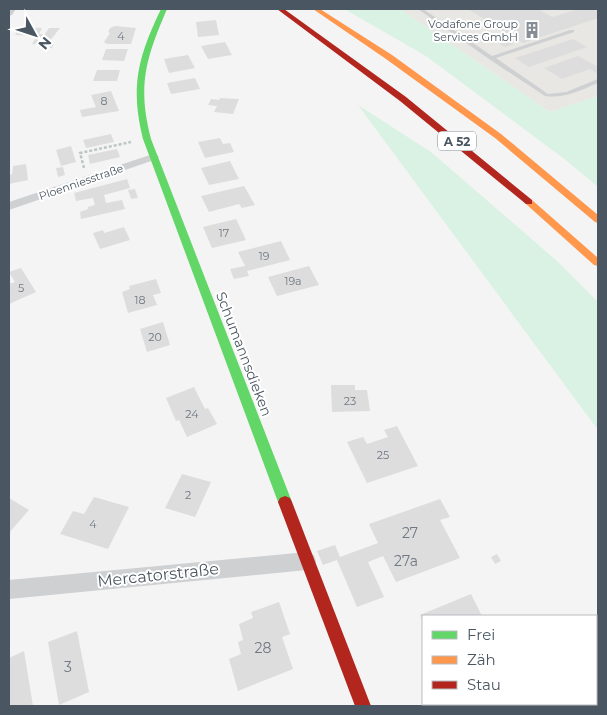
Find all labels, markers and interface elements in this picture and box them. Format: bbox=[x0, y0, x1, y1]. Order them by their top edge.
north arrow bbox=[10, 10, 60, 60]
place label: Vodafone Group Services GmbH bbox=[428, 17, 518, 44]
building icon: Vodafone Group Services GmbH bbox=[522, 20, 542, 40]
house number: 4 bbox=[117, 29, 125, 43]
text: N bbox=[34, 33, 55, 53]
house number: 8 bbox=[100, 94, 108, 108]
road number: A 52 bbox=[438, 132, 476, 150]
street label: Ploenniesstraße bbox=[37, 161, 125, 203]
house number: 17 bbox=[219, 226, 229, 240]
house number: 19 bbox=[259, 249, 270, 263]
house number: 19a bbox=[284, 274, 302, 288]
house number: 5 bbox=[18, 281, 24, 295]
street label: Schumannsdieken bbox=[212, 289, 276, 419]
house number: 18 bbox=[135, 293, 146, 307]
house number: 20 bbox=[148, 330, 162, 344]
house number: 23 bbox=[344, 394, 356, 408]
house number: 24 bbox=[185, 407, 199, 421]
house number: 25 bbox=[377, 448, 389, 462]
house number: 2 bbox=[185, 488, 191, 502]
house number: 4 bbox=[89, 517, 97, 531]
house number: 27 bbox=[402, 524, 418, 542]
house number: 27a bbox=[394, 552, 418, 570]
street label: Mercatorstraße bbox=[96, 559, 220, 591]
legend bbox=[422, 615, 597, 705]
text: Frei bbox=[467, 625, 495, 644]
house number: 28 bbox=[255, 639, 272, 657]
text: Zäh bbox=[467, 650, 496, 669]
house number: 3 bbox=[64, 658, 72, 676]
text: Stau bbox=[467, 675, 501, 694]

